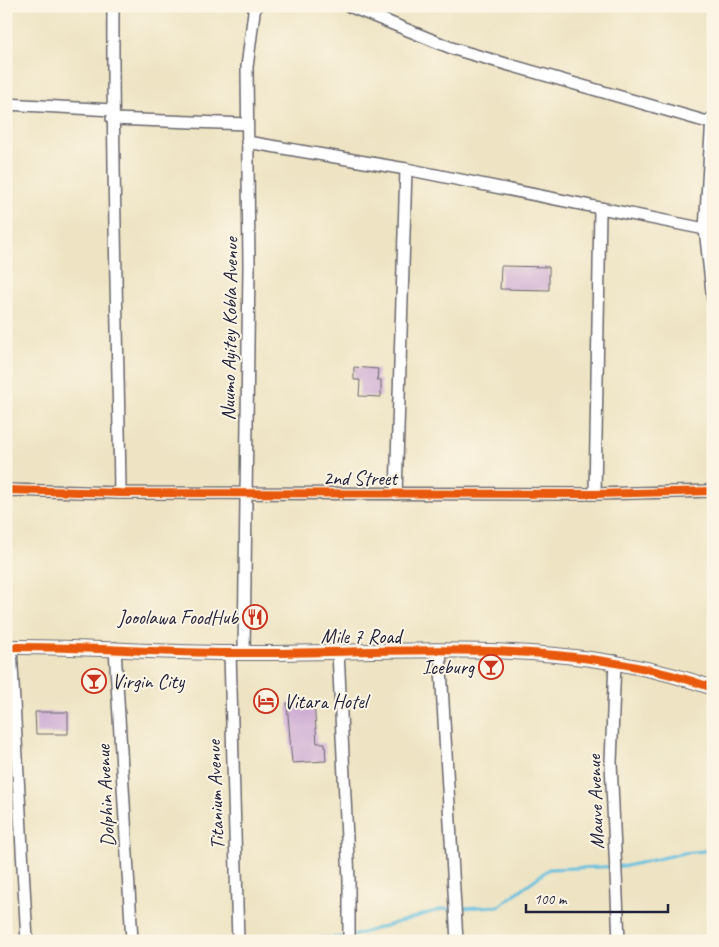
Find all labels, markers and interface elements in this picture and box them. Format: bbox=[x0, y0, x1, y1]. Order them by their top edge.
street label: Nuumo Ayitey Kobla Avenue bbox=[215, 236, 244, 421]
street label: 2nd Street bbox=[323, 466, 399, 491]
restaurant icon: Jooolawa FoodHub bbox=[242, 604, 268, 630]
place label: Jooolawa FoodHub bbox=[117, 605, 239, 630]
street label: Mile 7 Road bbox=[321, 624, 404, 649]
bar icon: Iceburg bbox=[478, 654, 504, 680]
place label: Iceburg bbox=[422, 655, 475, 680]
bar icon: Virgin City bbox=[81, 668, 107, 694]
place label: Virgin City bbox=[112, 669, 185, 694]
hotel icon: Vitara Hotel bbox=[253, 688, 279, 714]
place label: Vitara Hotel bbox=[284, 689, 371, 714]
street label: Titanium Avenue bbox=[201, 738, 230, 850]
street label: Dolphin Avenue bbox=[90, 743, 121, 848]
street label: Mauve Avenue bbox=[581, 753, 610, 850]
scale bar bbox=[526, 882, 669, 914]
text: 100 m bbox=[534, 890, 568, 909]

